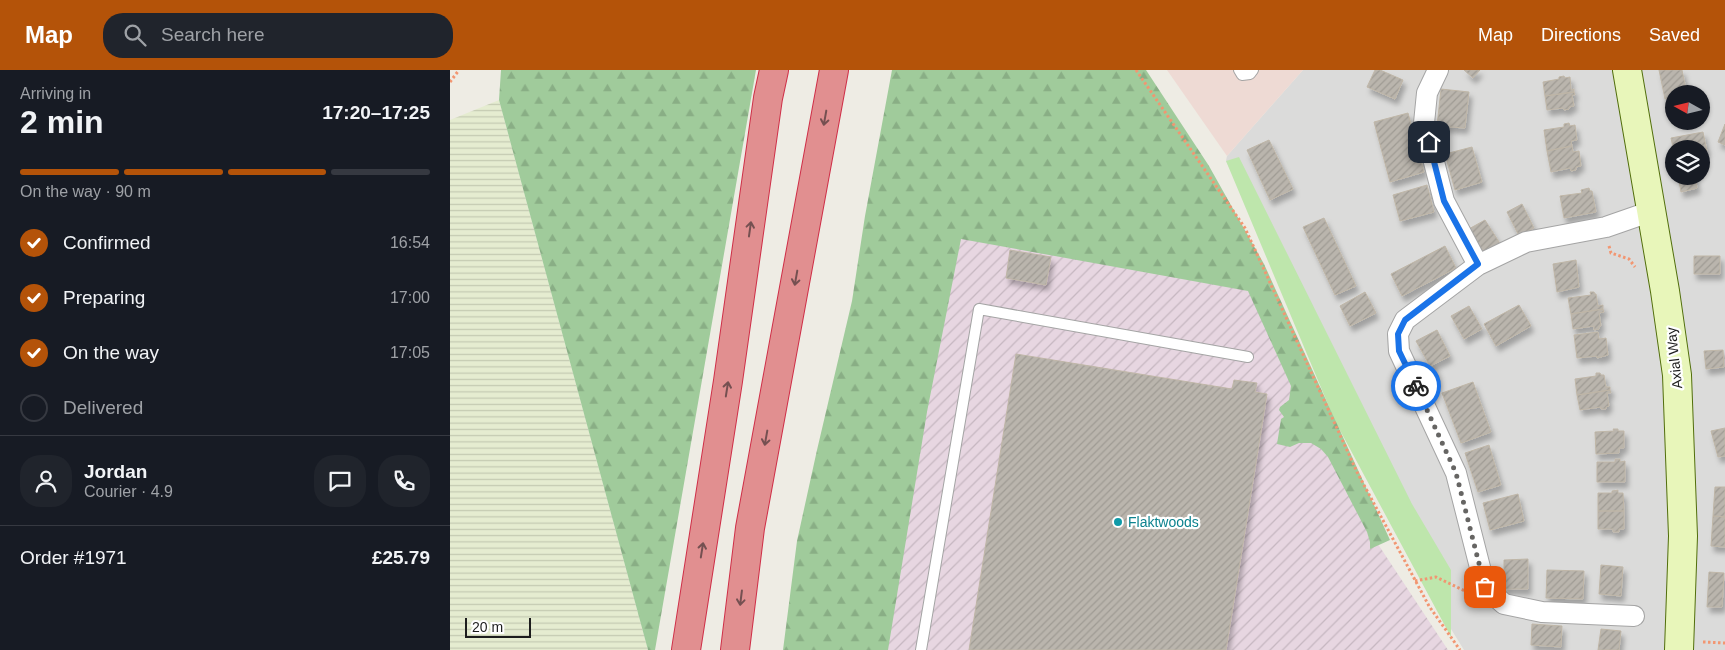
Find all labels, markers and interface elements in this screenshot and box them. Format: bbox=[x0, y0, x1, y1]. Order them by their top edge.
search box bbox=[103, 13, 453, 58]
text: Map bbox=[25, 21, 73, 48]
icon: search bbox=[121, 21, 149, 49]
text: Search here bbox=[161, 24, 265, 45]
text: Map bbox=[1478, 25, 1513, 45]
text: Directions bbox=[1541, 25, 1621, 45]
text: Saved bbox=[1649, 25, 1700, 45]
text: Arriving in bbox=[20, 85, 91, 102]
north arrow bbox=[1665, 85, 1710, 130]
map controls bbox=[1665, 85, 1710, 185]
text: 17:20–17:25 bbox=[322, 102, 430, 123]
text: 2 min bbox=[20, 104, 104, 140]
one-way arrow bbox=[820, 110, 829, 126]
pin bbox=[1408, 121, 1450, 163]
icon: home bbox=[1415, 128, 1443, 156]
button: layers bbox=[1665, 140, 1710, 185]
text: On the way · 90 m bbox=[20, 183, 151, 200]
one-way arrow bbox=[745, 221, 755, 237]
icon: check bbox=[20, 229, 48, 257]
text: Confirmed bbox=[63, 232, 151, 253]
text: 16:54 bbox=[390, 234, 430, 251]
one-way arrow bbox=[790, 269, 800, 285]
icon: check bbox=[20, 284, 48, 312]
text: Preparing bbox=[63, 287, 145, 308]
text: 17:00 bbox=[390, 289, 430, 306]
street label: Axial Way bbox=[1663, 326, 1685, 390]
icon: check bbox=[20, 339, 48, 367]
text: On the way bbox=[63, 342, 159, 363]
text: 17:05 bbox=[390, 344, 430, 361]
courier bbox=[1391, 361, 1441, 411]
icon: bike bbox=[1402, 372, 1430, 400]
one-way arrow bbox=[722, 382, 732, 398]
text: Delivered bbox=[63, 397, 143, 418]
one-way arrow bbox=[761, 429, 771, 445]
button: person bbox=[20, 455, 72, 507]
button: chat bbox=[314, 455, 366, 507]
button: phone bbox=[378, 455, 430, 507]
text: Jordan bbox=[84, 461, 147, 482]
text: Courier · 4.9 bbox=[84, 483, 173, 500]
place label: Flaktwoods bbox=[1128, 514, 1199, 530]
marker: Flaktwoods bbox=[1112, 516, 1124, 528]
one-way arrow bbox=[697, 542, 707, 558]
text: Order #1971 bbox=[20, 547, 127, 568]
text: £25.79 bbox=[372, 547, 430, 568]
pin bbox=[1464, 566, 1506, 608]
icon: bag bbox=[1471, 573, 1499, 601]
one-way arrow bbox=[736, 590, 746, 606]
scale bar bbox=[465, 615, 531, 638]
text: 20 m bbox=[472, 619, 503, 635]

